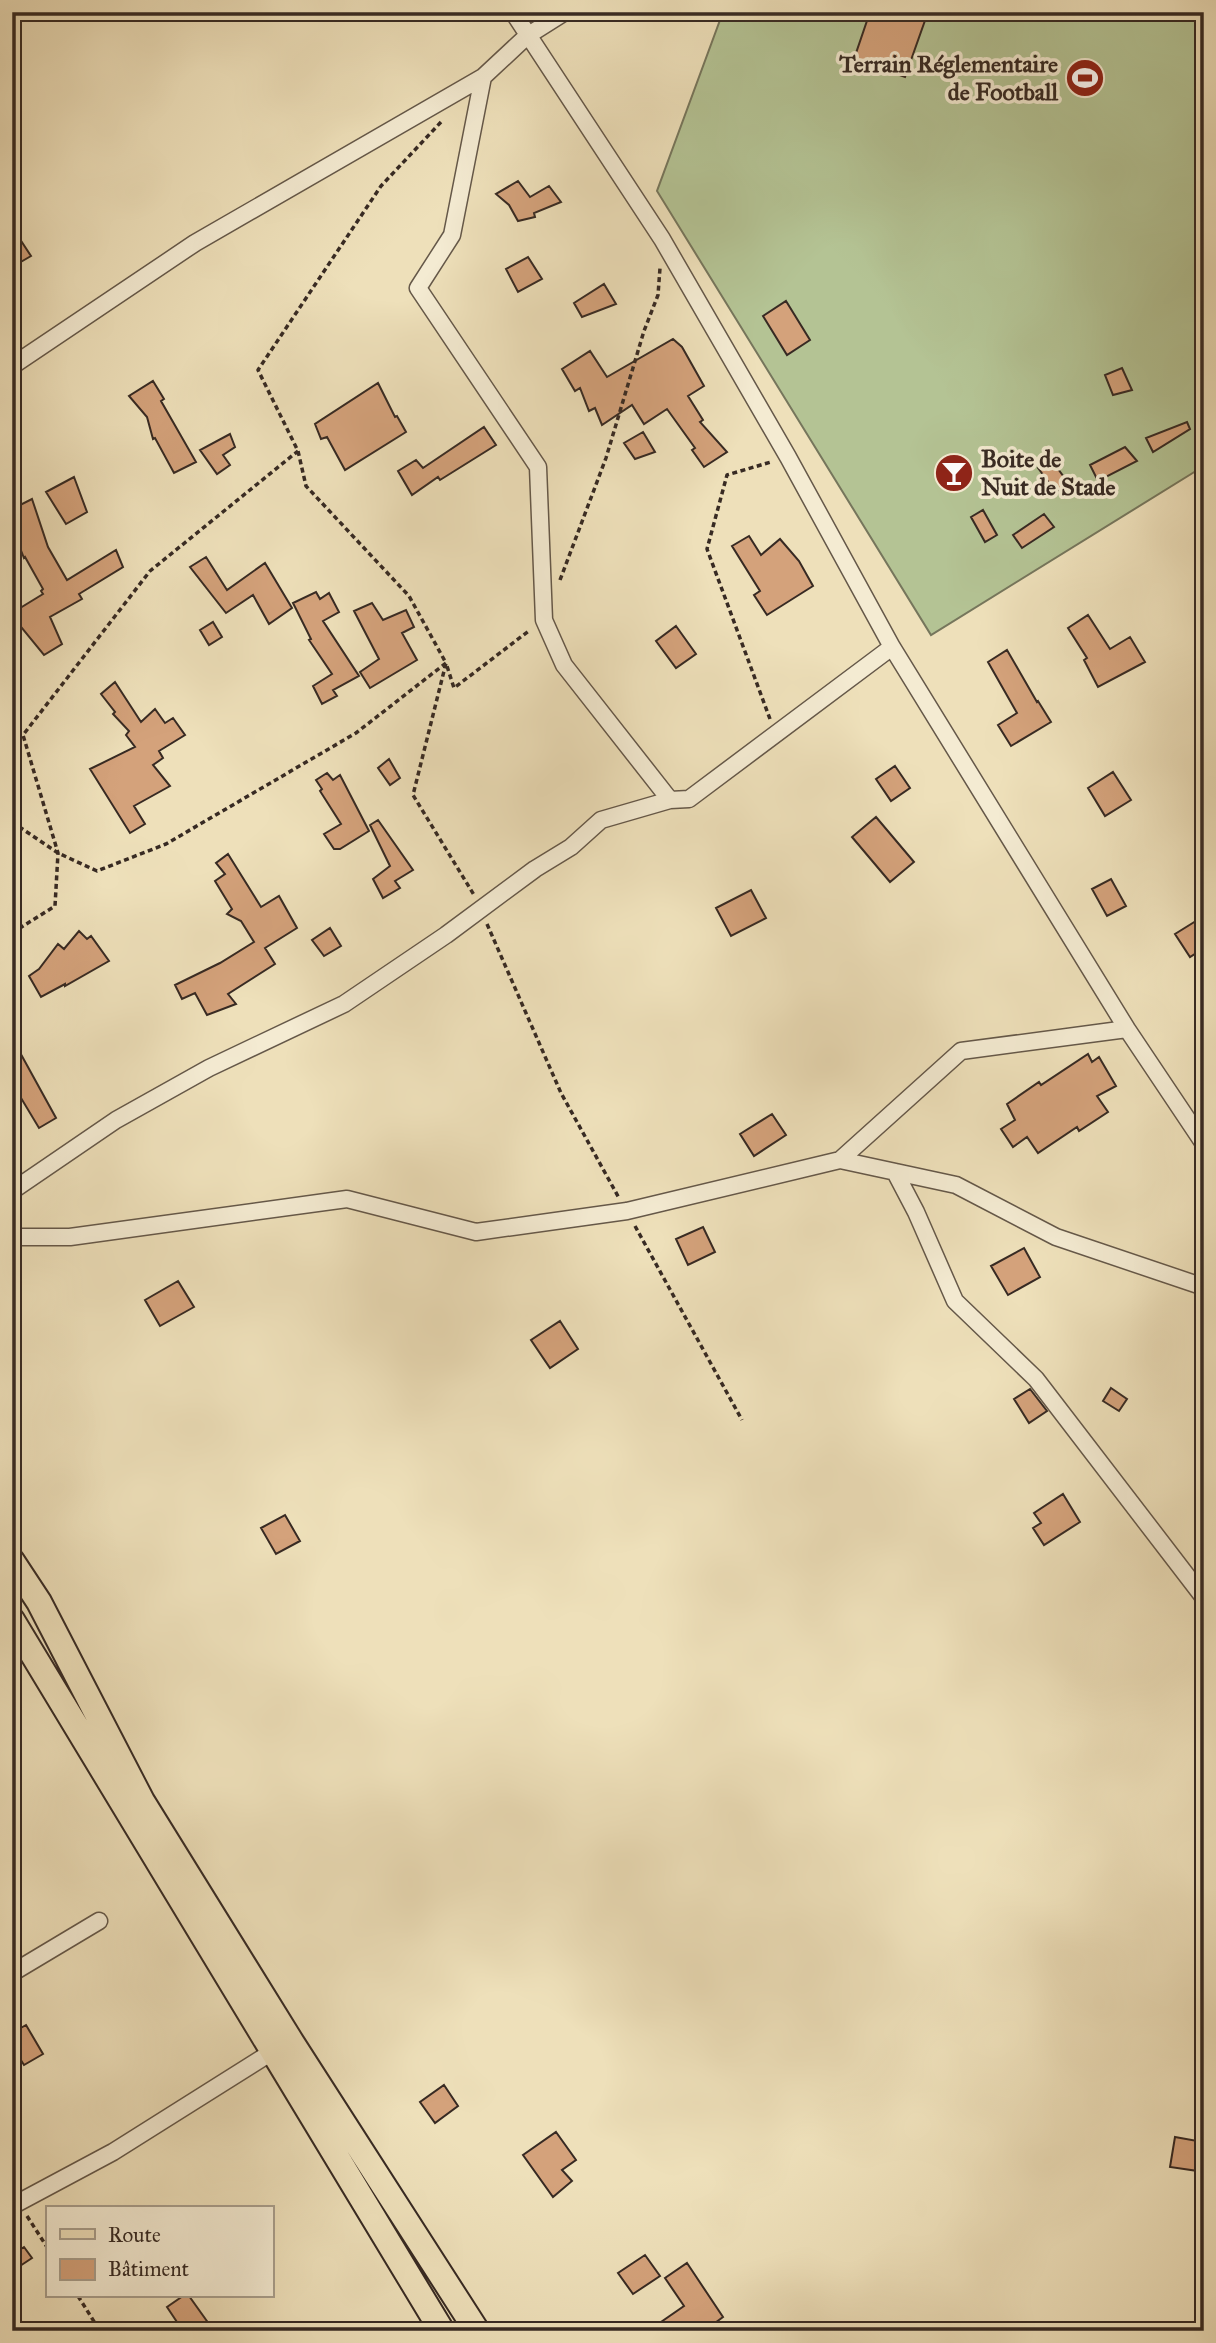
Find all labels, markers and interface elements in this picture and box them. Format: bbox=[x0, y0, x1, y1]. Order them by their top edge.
place label: Terrain Réglementaire de Football bbox=[838, 49, 1059, 107]
sports icon: Terrain Réglementaire de Football bbox=[1064, 57, 1106, 99]
place label: Boite de Nuit de Stade bbox=[981, 444, 1116, 502]
bar icon: Boite de Nuit de Stade bbox=[933, 452, 975, 494]
legend bbox=[46, 2206, 273, 2298]
text: Route bbox=[108, 2222, 161, 2248]
text: Bâtiment bbox=[108, 2256, 190, 2282]

